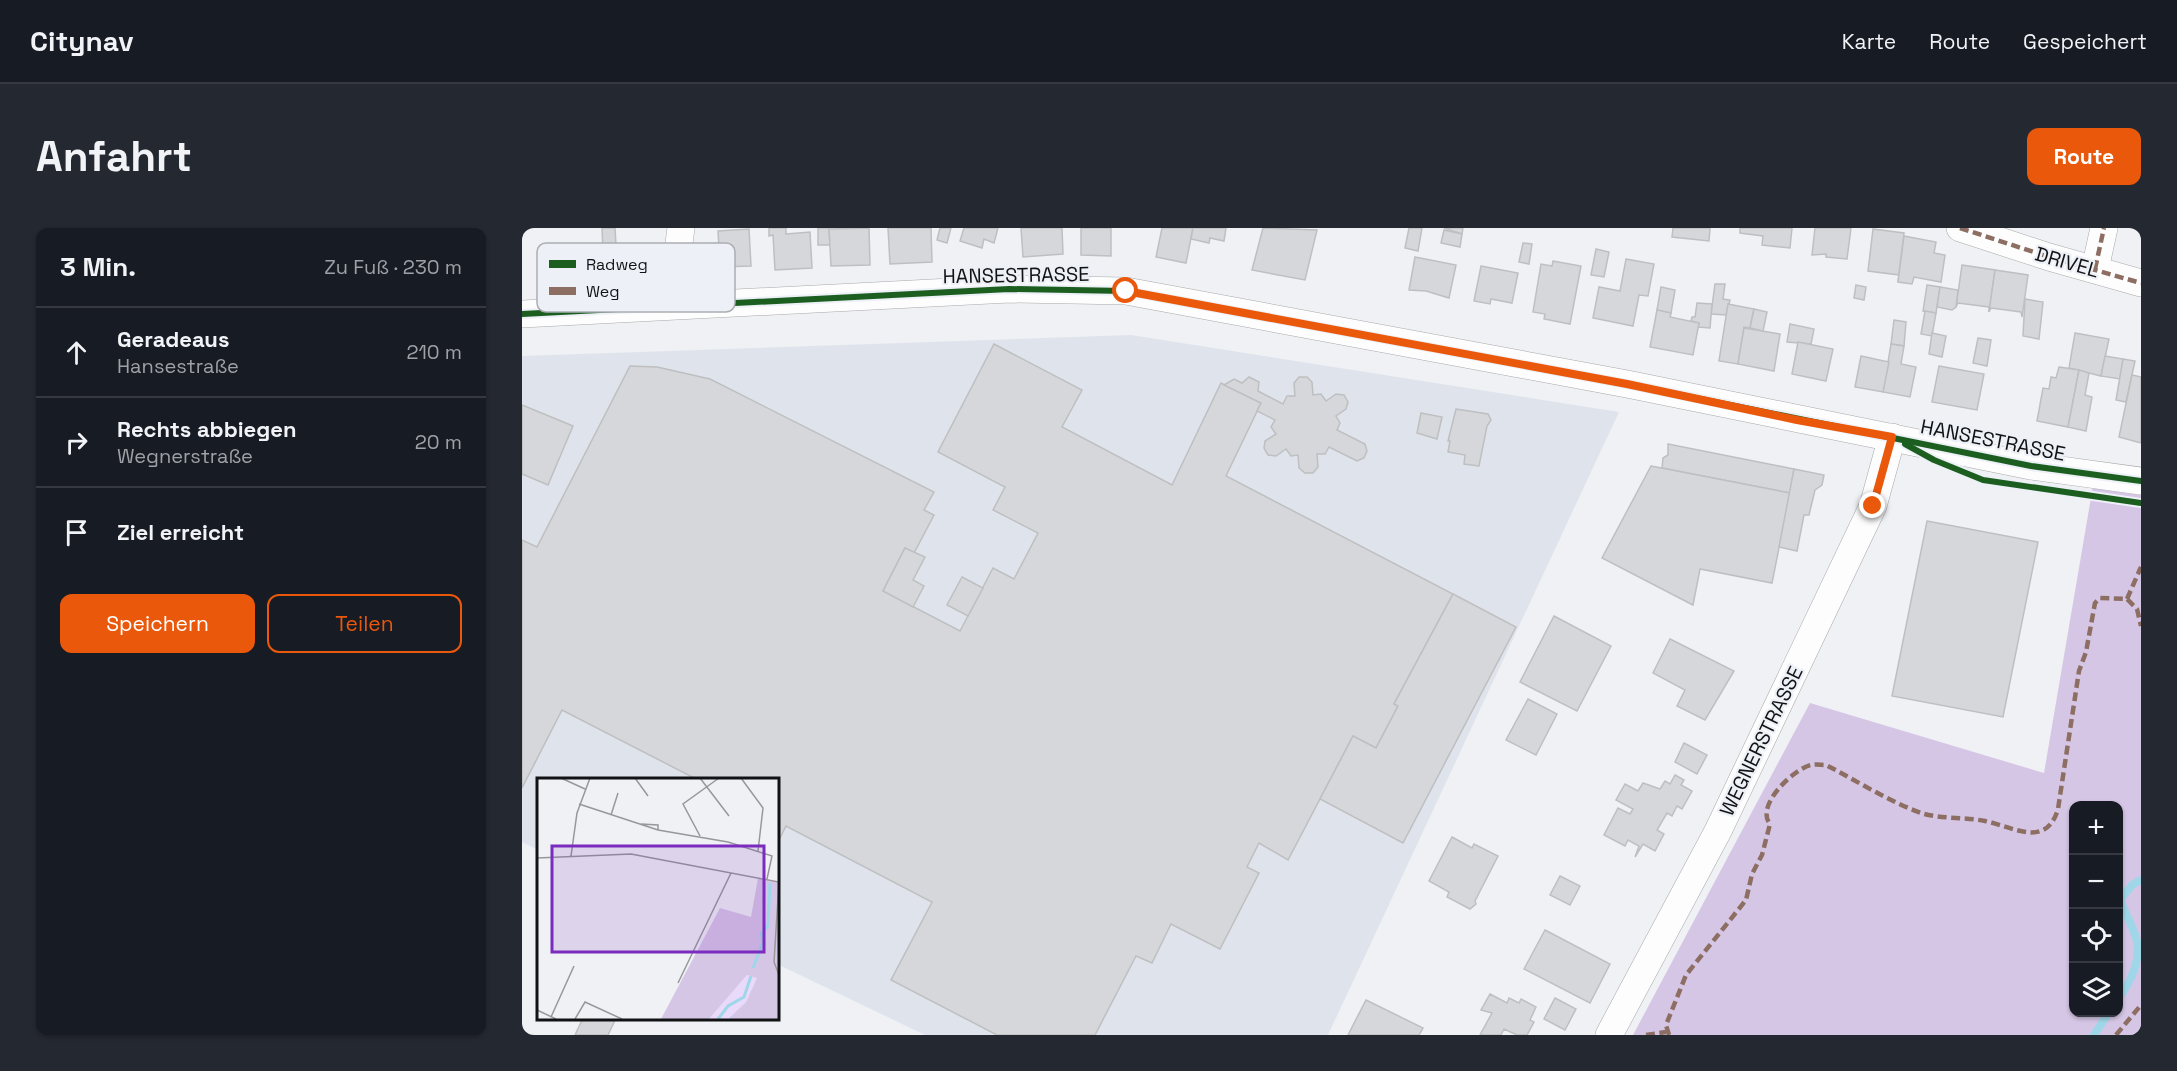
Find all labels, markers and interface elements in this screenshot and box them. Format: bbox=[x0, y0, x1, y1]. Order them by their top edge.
text: Citynav bbox=[30, 23, 134, 59]
text: Karte bbox=[1842, 28, 1896, 55]
text: Route bbox=[1929, 28, 1990, 55]
text: Gespeichert bbox=[2023, 28, 2147, 55]
button: Route bbox=[2027, 128, 2141, 185]
text: Anfahrt bbox=[36, 130, 192, 183]
street label: DRIVEL bbox=[2032, 241, 2102, 284]
legend bbox=[537, 243, 735, 312]
text: 3 Min. bbox=[60, 250, 136, 284]
text: Zu Fuß · 230 m bbox=[324, 254, 462, 280]
text: Radweg bbox=[586, 254, 648, 275]
street label: HANSESTRASSE bbox=[942, 261, 1090, 289]
route start bbox=[1112, 277, 1138, 303]
text: Weg bbox=[586, 281, 620, 302]
text: Geradeaus bbox=[117, 325, 229, 353]
icon: ahead bbox=[60, 336, 93, 369]
text: 210 m bbox=[406, 339, 462, 365]
text: Hansestraße bbox=[117, 353, 239, 379]
street label: HANSESTRASSE bbox=[1918, 413, 2068, 467]
text: Rechts abbiegen bbox=[117, 415, 297, 443]
icon: right bbox=[60, 426, 93, 459]
text: 20 m bbox=[415, 429, 462, 455]
text: Wegnerstraße bbox=[117, 443, 253, 469]
route end bbox=[1859, 492, 1885, 518]
icon: arrive bbox=[60, 516, 93, 549]
text: Ziel erreicht bbox=[117, 518, 244, 546]
button: Speichern bbox=[60, 594, 255, 653]
button: Teilen bbox=[267, 594, 462, 653]
street label: WEGNERSTRASSE bbox=[1713, 662, 1809, 820]
inset map bbox=[537, 778, 778, 1020]
map controls bbox=[2069, 801, 2123, 1017]
button: + bbox=[2069, 801, 2123, 855]
button: − bbox=[2069, 855, 2123, 909]
button: locate bbox=[2069, 909, 2123, 963]
button: layers bbox=[2069, 963, 2123, 1017]

